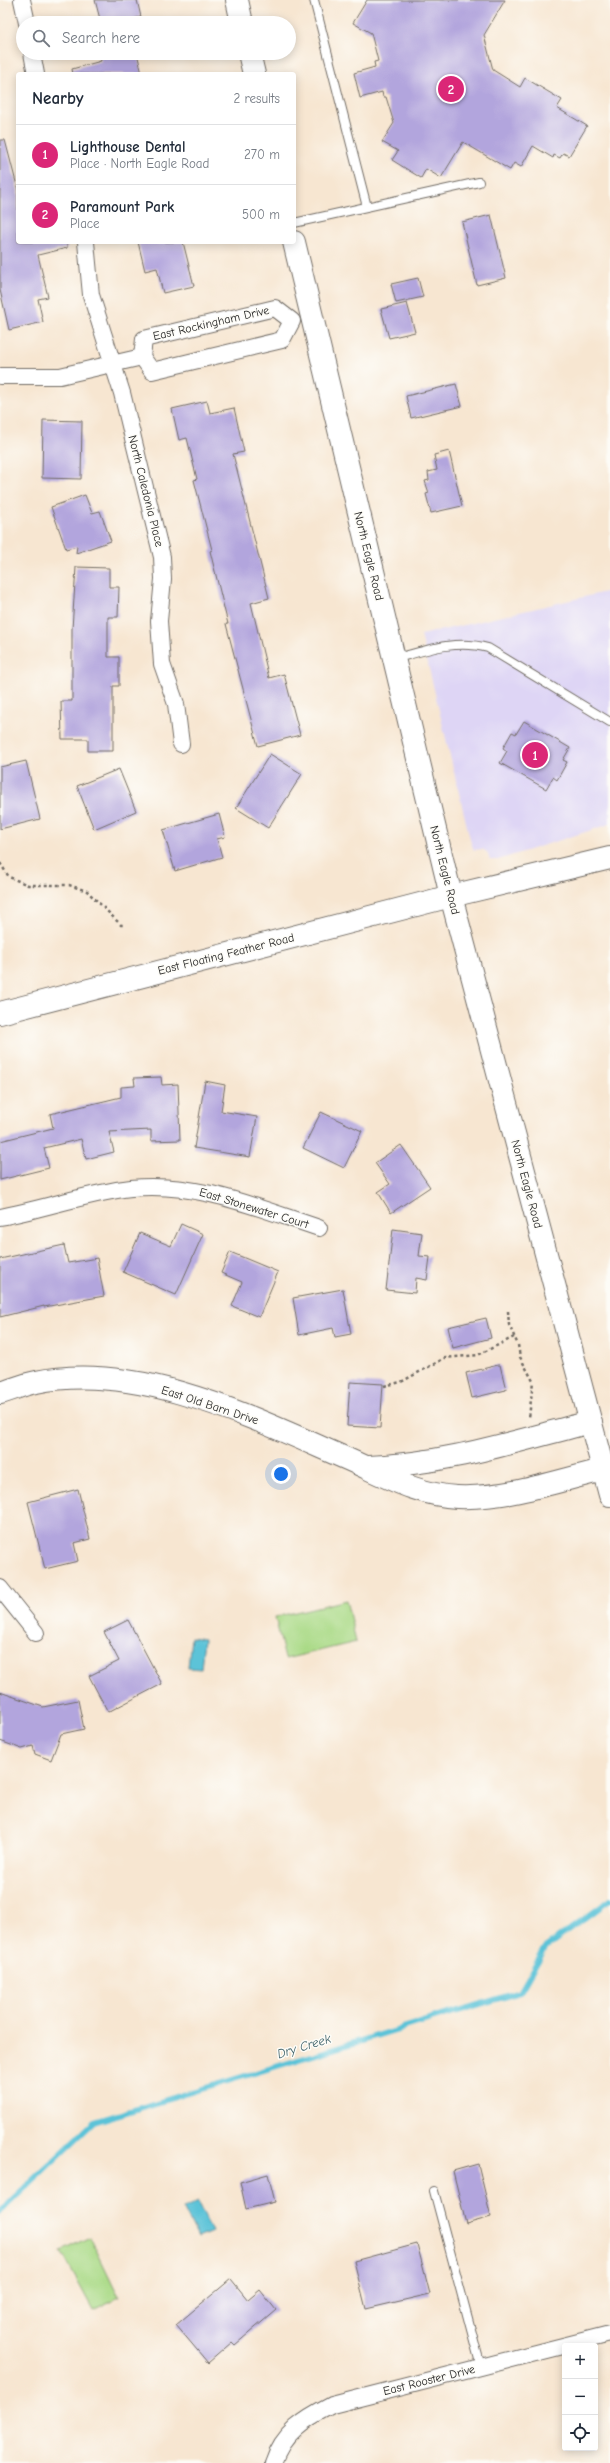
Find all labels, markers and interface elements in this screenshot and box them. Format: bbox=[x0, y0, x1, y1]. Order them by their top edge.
search box bbox=[16, 16, 296, 60]
icon: search bbox=[30, 27, 52, 49]
text: Search here bbox=[62, 29, 140, 47]
pin: 2 bbox=[438, 74, 464, 104]
text: Nearby bbox=[32, 89, 83, 108]
text: 2 results bbox=[233, 91, 280, 106]
text: Lighthouse Dental bbox=[70, 138, 186, 156]
text: 1 bbox=[42, 147, 48, 162]
text: 270 m bbox=[244, 147, 280, 162]
text: Place · North Eagle Road bbox=[70, 156, 209, 171]
text: Paramount Park bbox=[70, 198, 174, 216]
text: 2 bbox=[42, 207, 48, 222]
text: 500 m bbox=[242, 207, 280, 222]
text: Place bbox=[70, 216, 100, 231]
street label: East Rockingham Drive bbox=[151, 303, 271, 343]
street label: North Caledonia Place bbox=[125, 434, 167, 548]
street label: North Eagle Road bbox=[351, 510, 387, 602]
pin: 1 bbox=[522, 740, 548, 770]
street label: North Eagle Road bbox=[427, 824, 463, 916]
street label: East Floating Feather Road bbox=[156, 930, 296, 978]
street label: North Eagle Road bbox=[508, 1138, 546, 1230]
street label: East Stonewater Court bbox=[198, 1185, 311, 1231]
street label: East Old Barn Drive bbox=[160, 1383, 260, 1427]
your location bbox=[271, 1464, 291, 1484]
water label: Dry Creek bbox=[275, 2030, 333, 2061]
map controls bbox=[562, 2343, 598, 2451]
button: + bbox=[562, 2343, 598, 2379]
street label: East Rooster Drive bbox=[382, 2362, 476, 2398]
button: − bbox=[562, 2379, 598, 2415]
button: locate bbox=[562, 2415, 598, 2451]

